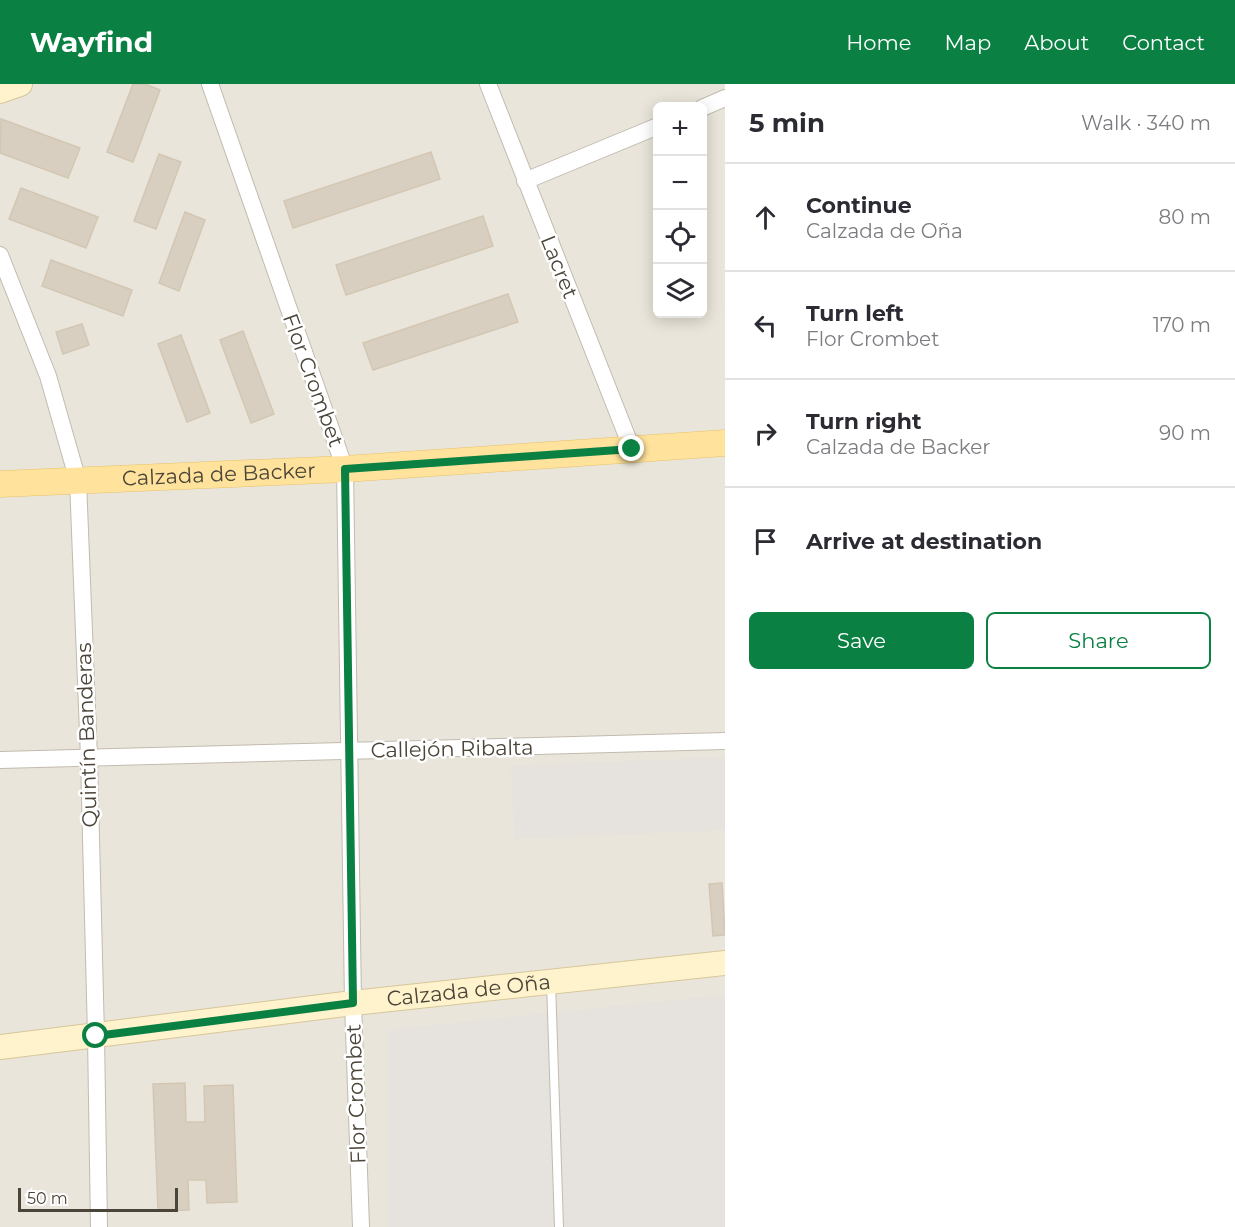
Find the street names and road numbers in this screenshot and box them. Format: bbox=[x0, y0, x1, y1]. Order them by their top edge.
street label: Lacret bbox=[536, 232, 583, 302]
street label: Flor Crombet bbox=[278, 310, 349, 450]
street label: Calzada de Backer bbox=[121, 457, 316, 491]
street label: Quintín Banderas bbox=[71, 642, 102, 828]
street label: Callejón Ribalta bbox=[370, 735, 534, 762]
street label: Calzada de Oña bbox=[385, 969, 552, 1011]
street label: Flor Crombet bbox=[341, 1024, 370, 1164]

